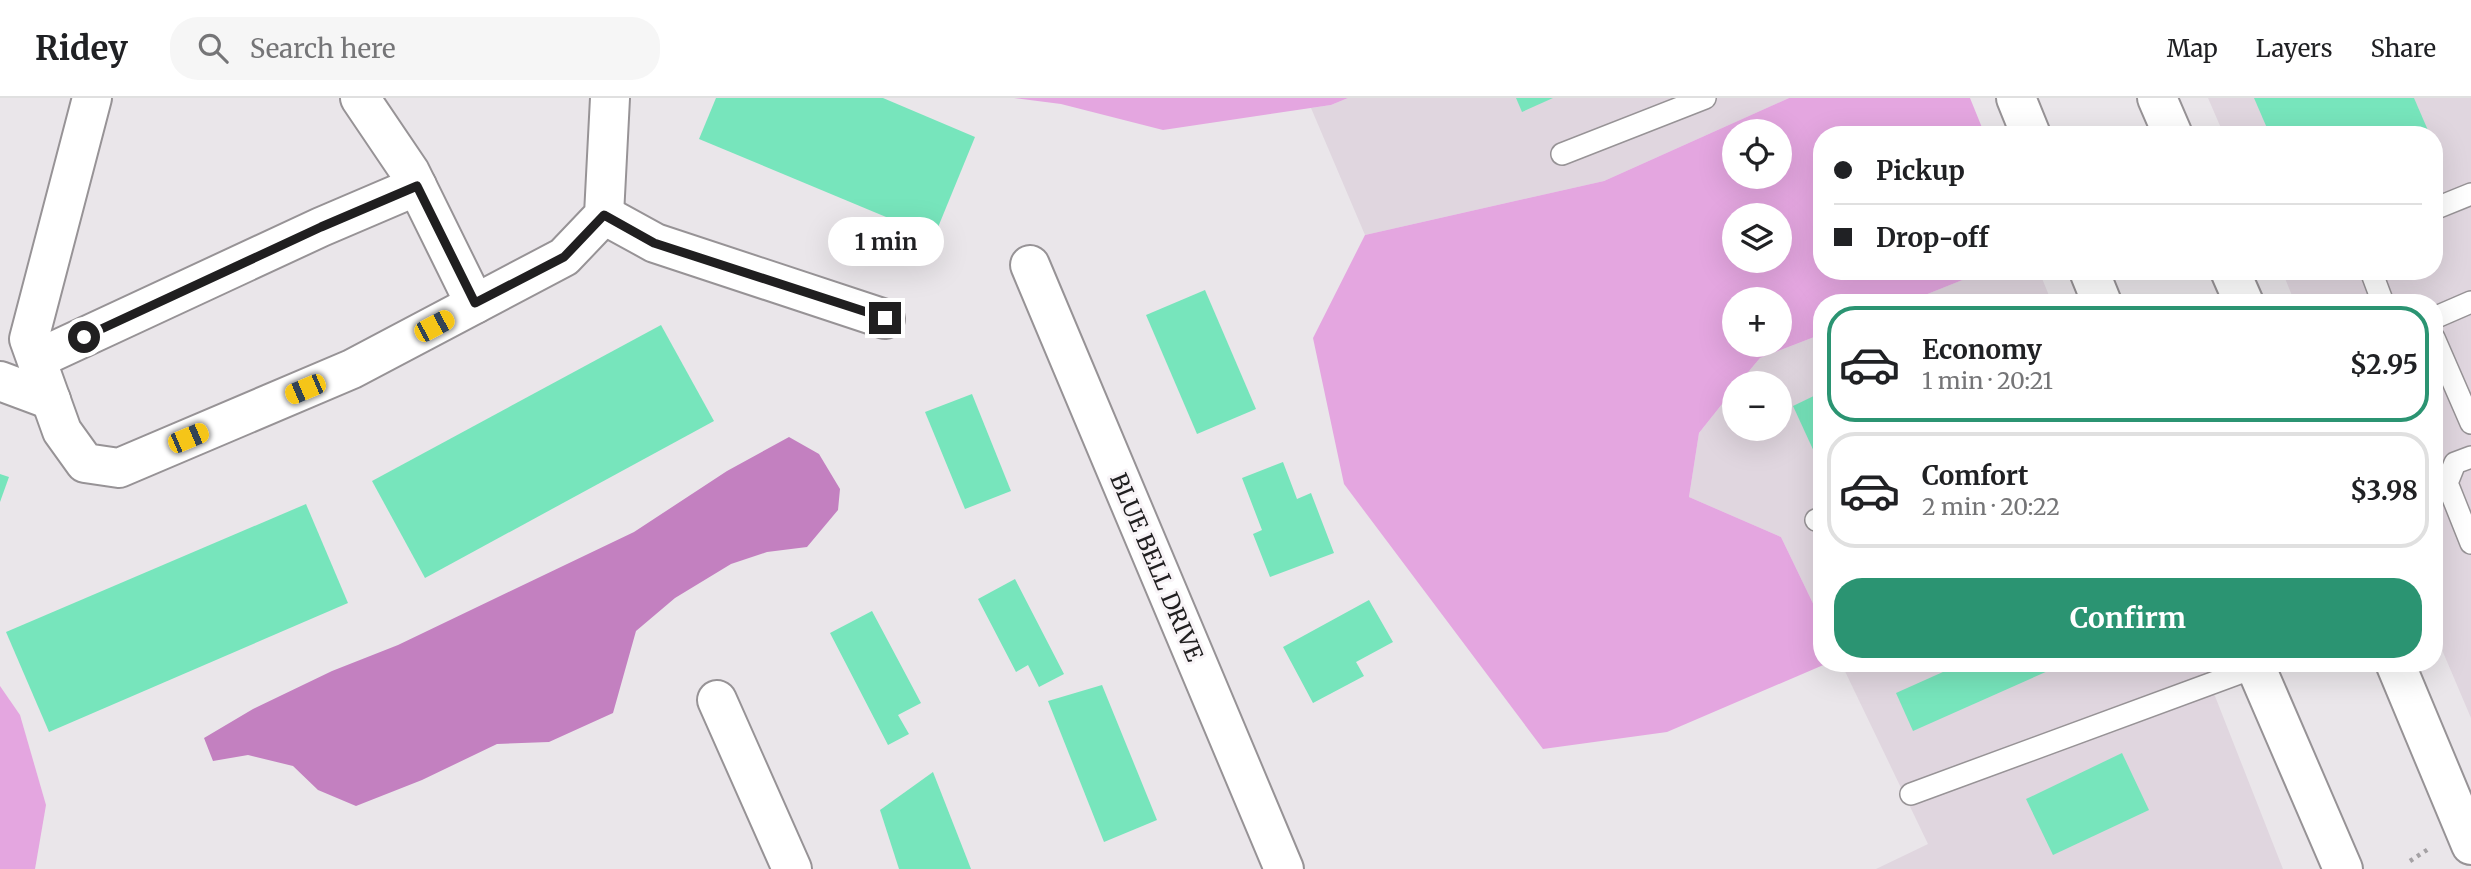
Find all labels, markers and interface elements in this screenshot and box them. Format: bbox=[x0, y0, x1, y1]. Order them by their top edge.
search box bbox=[170, 17, 660, 80]
text: Ridey bbox=[35, 28, 128, 69]
icon: search bbox=[194, 29, 232, 67]
text: Search here bbox=[250, 32, 396, 65]
text: Map bbox=[2167, 33, 2218, 64]
text: Layers bbox=[2256, 33, 2332, 64]
text: Share bbox=[2370, 33, 2436, 64]
map controls bbox=[1722, 119, 1792, 441]
button: locate bbox=[1722, 119, 1792, 189]
text: Pickup bbox=[1876, 154, 1965, 187]
button: layers bbox=[1722, 203, 1792, 273]
callout: 1 min bbox=[827, 216, 943, 266]
text: Drop-off bbox=[1876, 221, 1989, 254]
text: 1 min bbox=[855, 227, 917, 256]
button: + bbox=[1722, 287, 1792, 357]
route end bbox=[869, 302, 901, 334]
car bbox=[411, 307, 458, 345]
route start bbox=[68, 321, 100, 353]
icon: car bbox=[1838, 333, 1901, 396]
text: Economy bbox=[1922, 333, 2042, 366]
text: $2.95 bbox=[2350, 348, 2418, 381]
text: 1 min · 20:21 bbox=[1922, 366, 2053, 395]
car bbox=[282, 371, 329, 407]
button: − bbox=[1722, 371, 1792, 441]
car bbox=[165, 420, 212, 456]
icon: car bbox=[1838, 459, 1901, 522]
text: Comfort bbox=[1922, 459, 2028, 492]
street label: BLUE BELL DRIVE bbox=[1104, 469, 1210, 666]
text: $3.98 bbox=[2350, 474, 2418, 507]
text: 2 min · 20:22 bbox=[1922, 492, 2060, 521]
button: Confirm bbox=[1834, 578, 2422, 658]

